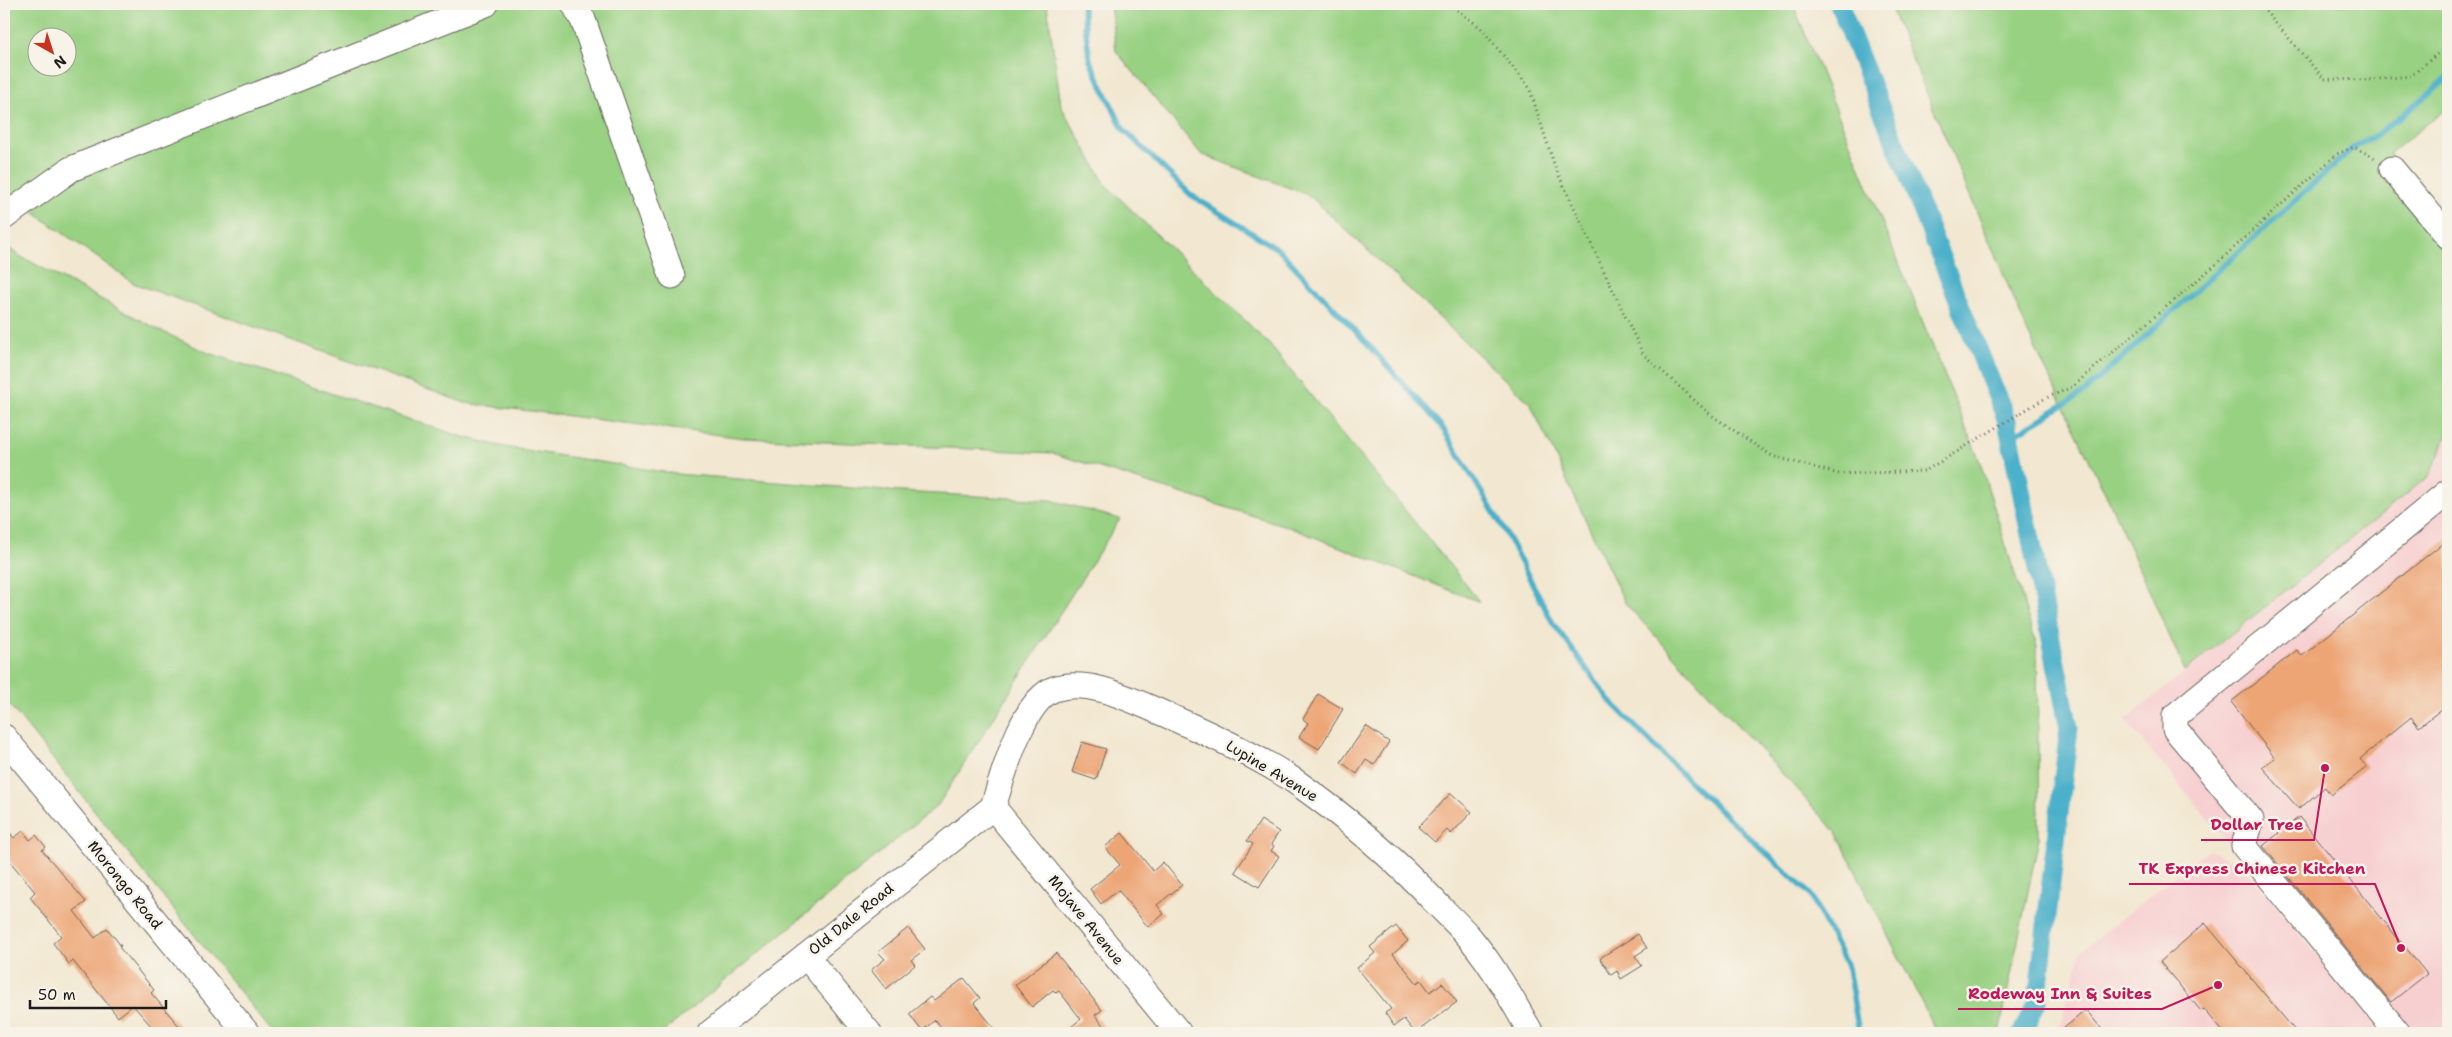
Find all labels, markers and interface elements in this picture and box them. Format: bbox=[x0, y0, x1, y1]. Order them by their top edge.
north arrow bbox=[28, 28, 78, 78]
text: N bbox=[50, 52, 70, 73]
street label: Lupine Avenue bbox=[1222, 736, 1322, 806]
callout: Dollar Tree bbox=[2201, 809, 2314, 840]
text: Dollar Tree bbox=[2210, 814, 2304, 835]
street label: Morongo Road bbox=[83, 837, 167, 934]
callout: TK Express Chinese Kitchen bbox=[2129, 853, 2375, 884]
text: TK Express Chinese Kitchen bbox=[2139, 858, 2366, 879]
street label: Mojave Avenue bbox=[1044, 871, 1128, 969]
street label: Old Dale Road bbox=[804, 878, 898, 960]
scale bar bbox=[30, 977, 166, 1009]
callout: Rodeway Inn & Suites bbox=[1958, 978, 2162, 1009]
text: Rodeway Inn & Suites bbox=[1968, 983, 2152, 1004]
text: 50 m bbox=[38, 985, 76, 1005]

